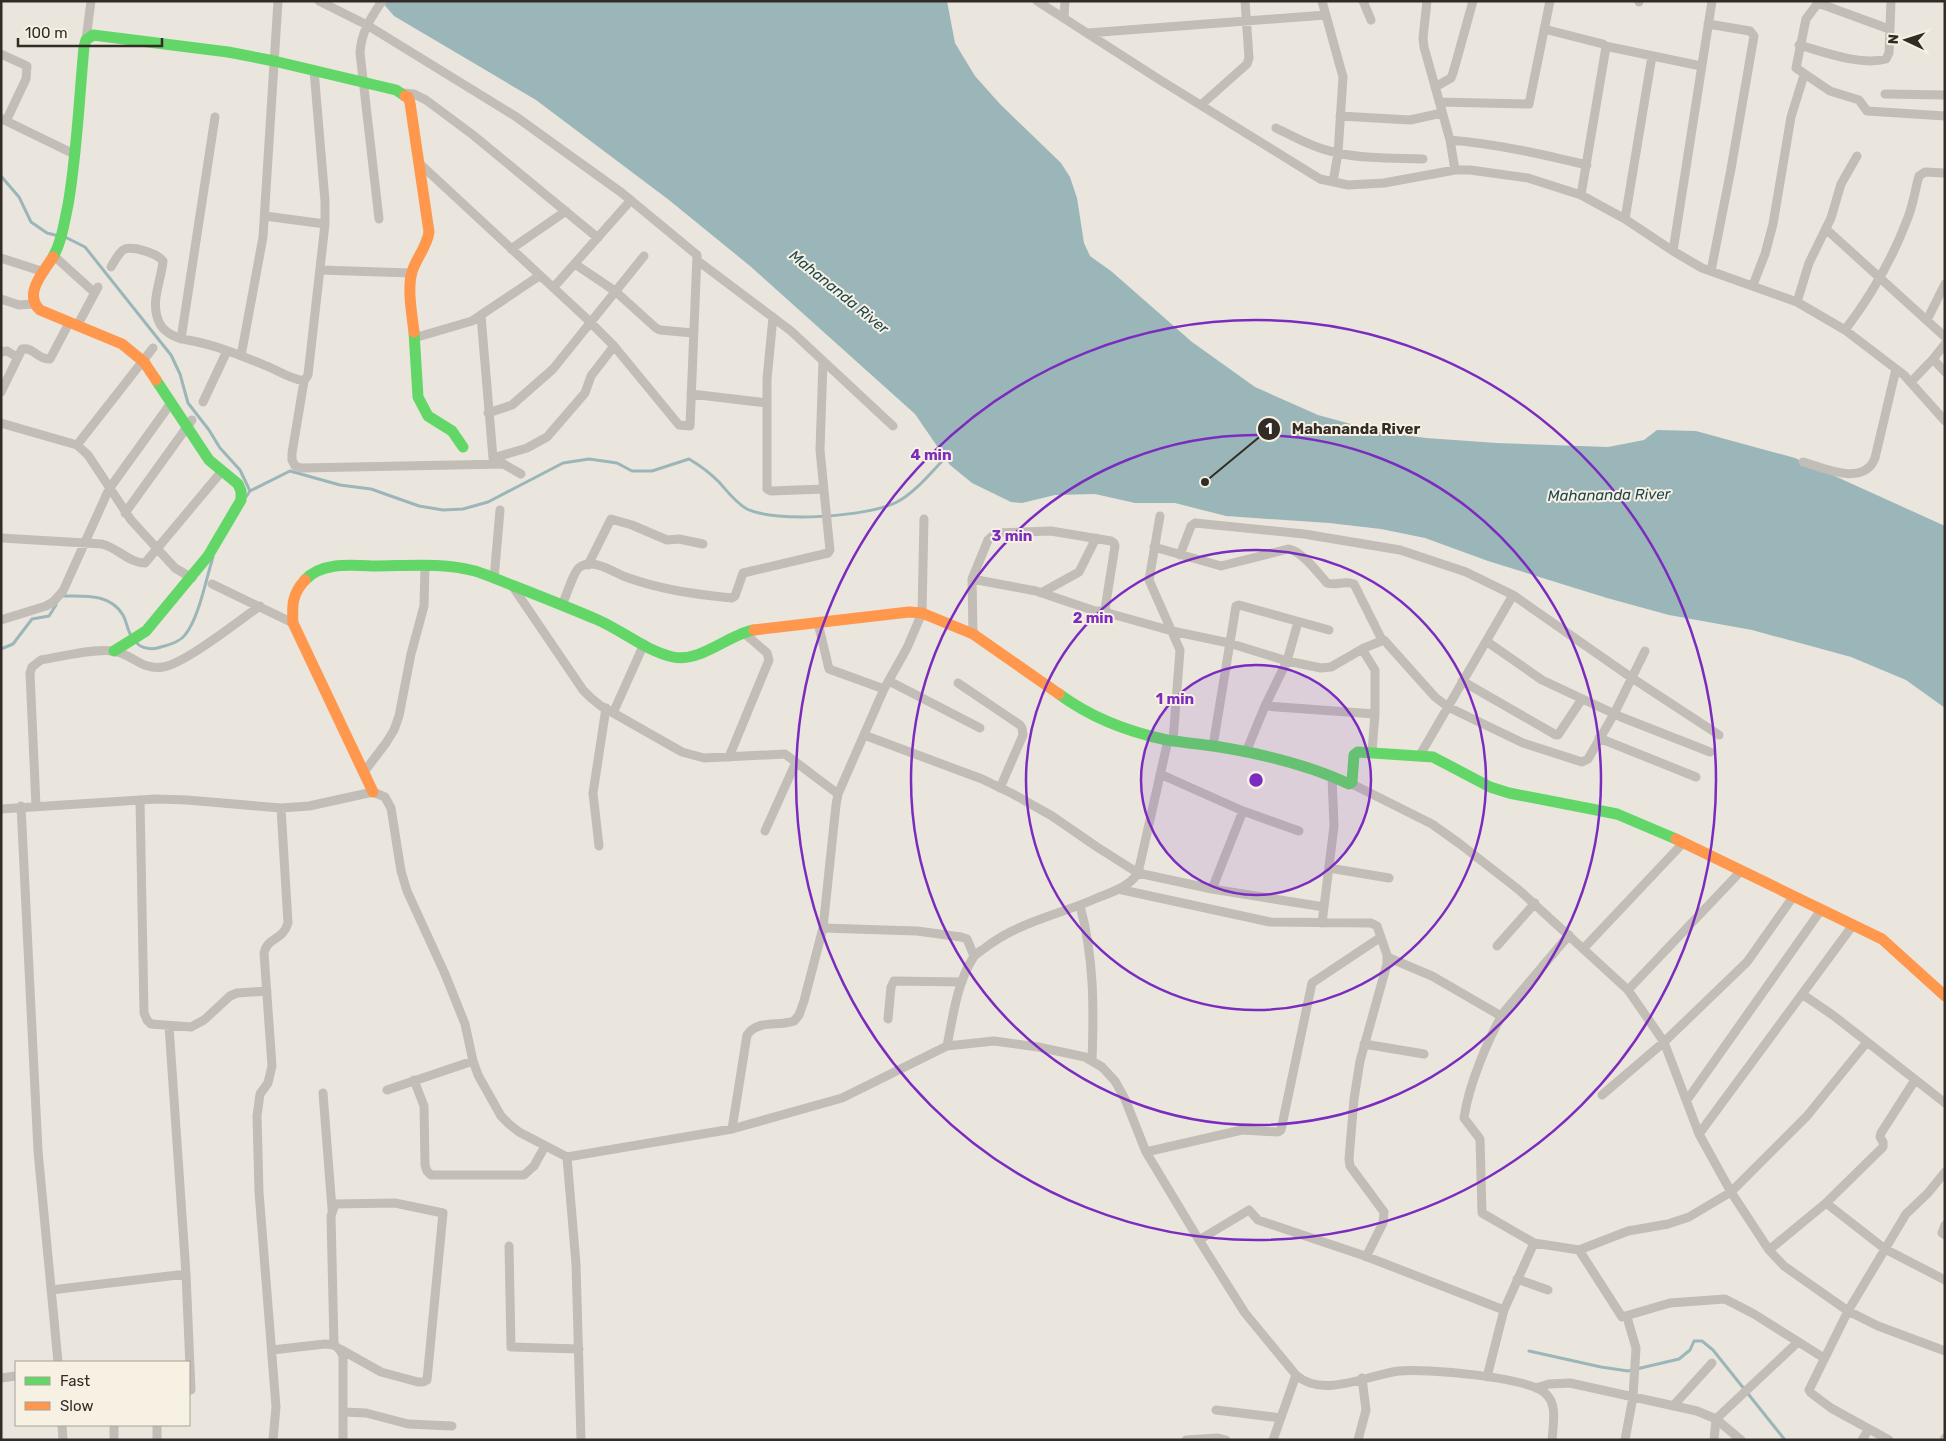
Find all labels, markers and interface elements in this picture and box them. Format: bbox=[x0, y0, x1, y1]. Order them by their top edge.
scale bar bbox=[18, 15, 161, 47]
north arrow bbox=[1881, 15, 1931, 65]
text: 100 m bbox=[25, 24, 67, 42]
text: N bbox=[1885, 34, 1902, 45]
water label: Mahananda River bbox=[786, 246, 893, 338]
callout: Mahananda River bbox=[1256, 414, 1430, 444]
text: 1 bbox=[1265, 420, 1273, 438]
text: Mahananda River bbox=[1292, 420, 1420, 438]
text: 4 min bbox=[910, 446, 952, 464]
water label: Mahananda River bbox=[1548, 485, 1672, 505]
text: 3 min bbox=[992, 527, 1032, 545]
text: 2 min bbox=[1073, 609, 1113, 627]
text: 1 min bbox=[1156, 690, 1194, 708]
centre of rings bbox=[1247, 771, 1265, 789]
legend bbox=[15, 1361, 190, 1426]
text: Fast bbox=[60, 1372, 90, 1390]
text: Slow bbox=[60, 1397, 93, 1415]

